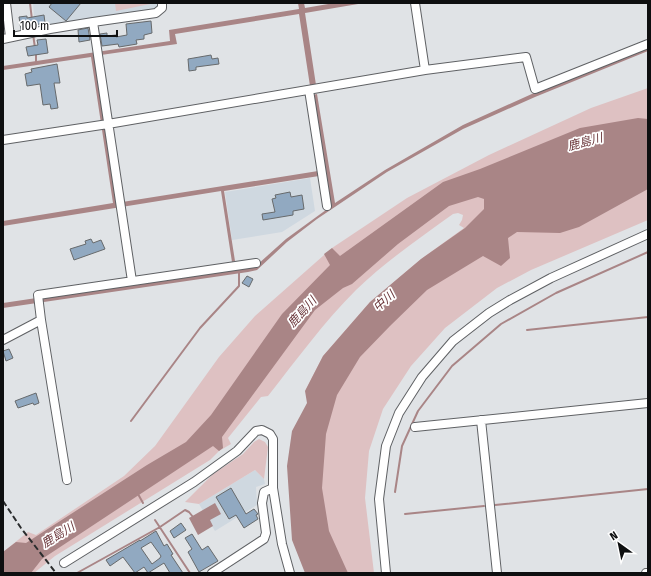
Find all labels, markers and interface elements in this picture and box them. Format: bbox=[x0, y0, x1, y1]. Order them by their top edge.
scale bar bbox=[14, 12, 117, 38]
text: 100 m bbox=[20, 19, 49, 33]
water label: 鹿島川 bbox=[566, 130, 606, 153]
water label: 中川 bbox=[370, 287, 399, 314]
water label: 鹿島川 bbox=[285, 292, 321, 330]
water label: 鹿島川 bbox=[39, 518, 79, 550]
north arrow bbox=[599, 524, 639, 564]
text: N bbox=[608, 529, 620, 543]

